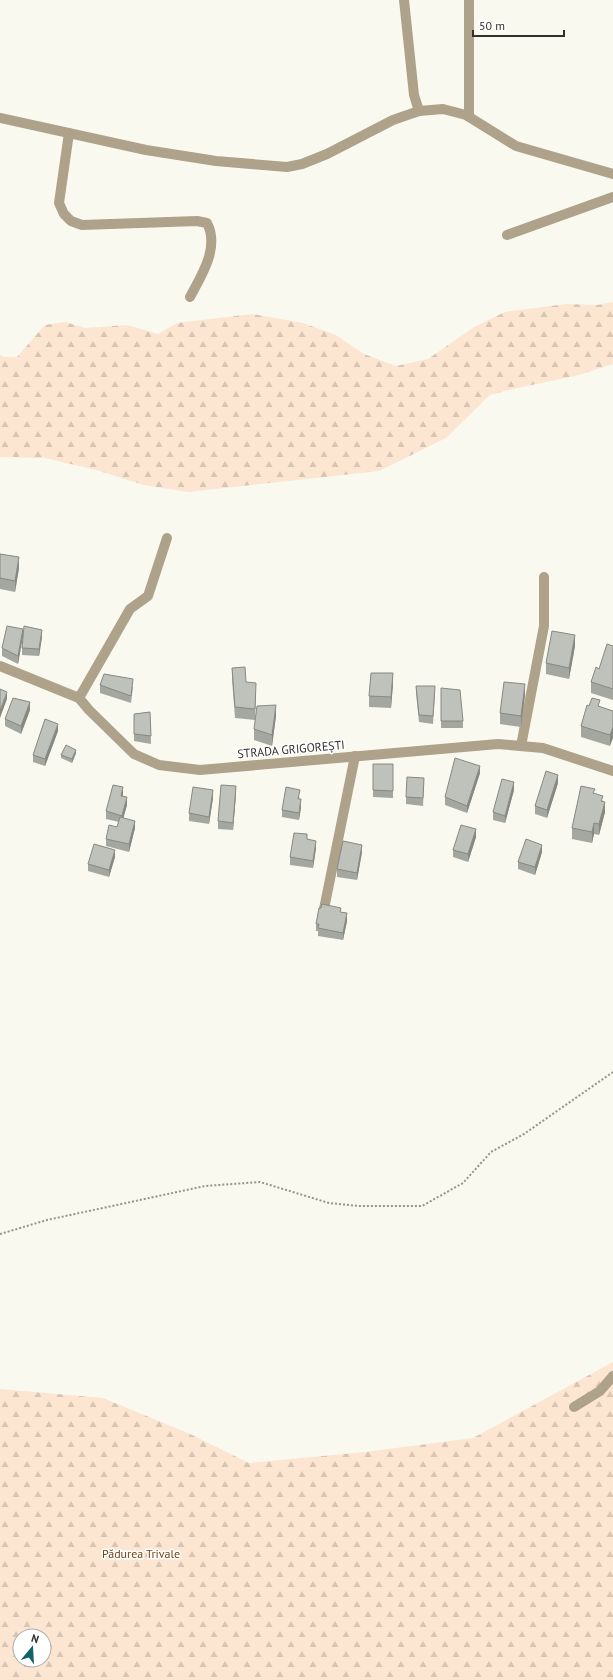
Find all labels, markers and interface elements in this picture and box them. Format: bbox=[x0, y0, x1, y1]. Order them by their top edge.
scale bar bbox=[473, 12, 564, 38]
text: 50 m bbox=[479, 18, 505, 33]
street label: STRADA GRIGOREȘTI bbox=[237, 737, 345, 761]
park label: Pădurea Trivale bbox=[102, 1546, 180, 1561]
north arrow bbox=[12, 1628, 52, 1668]
text: N bbox=[29, 1631, 41, 1646]

